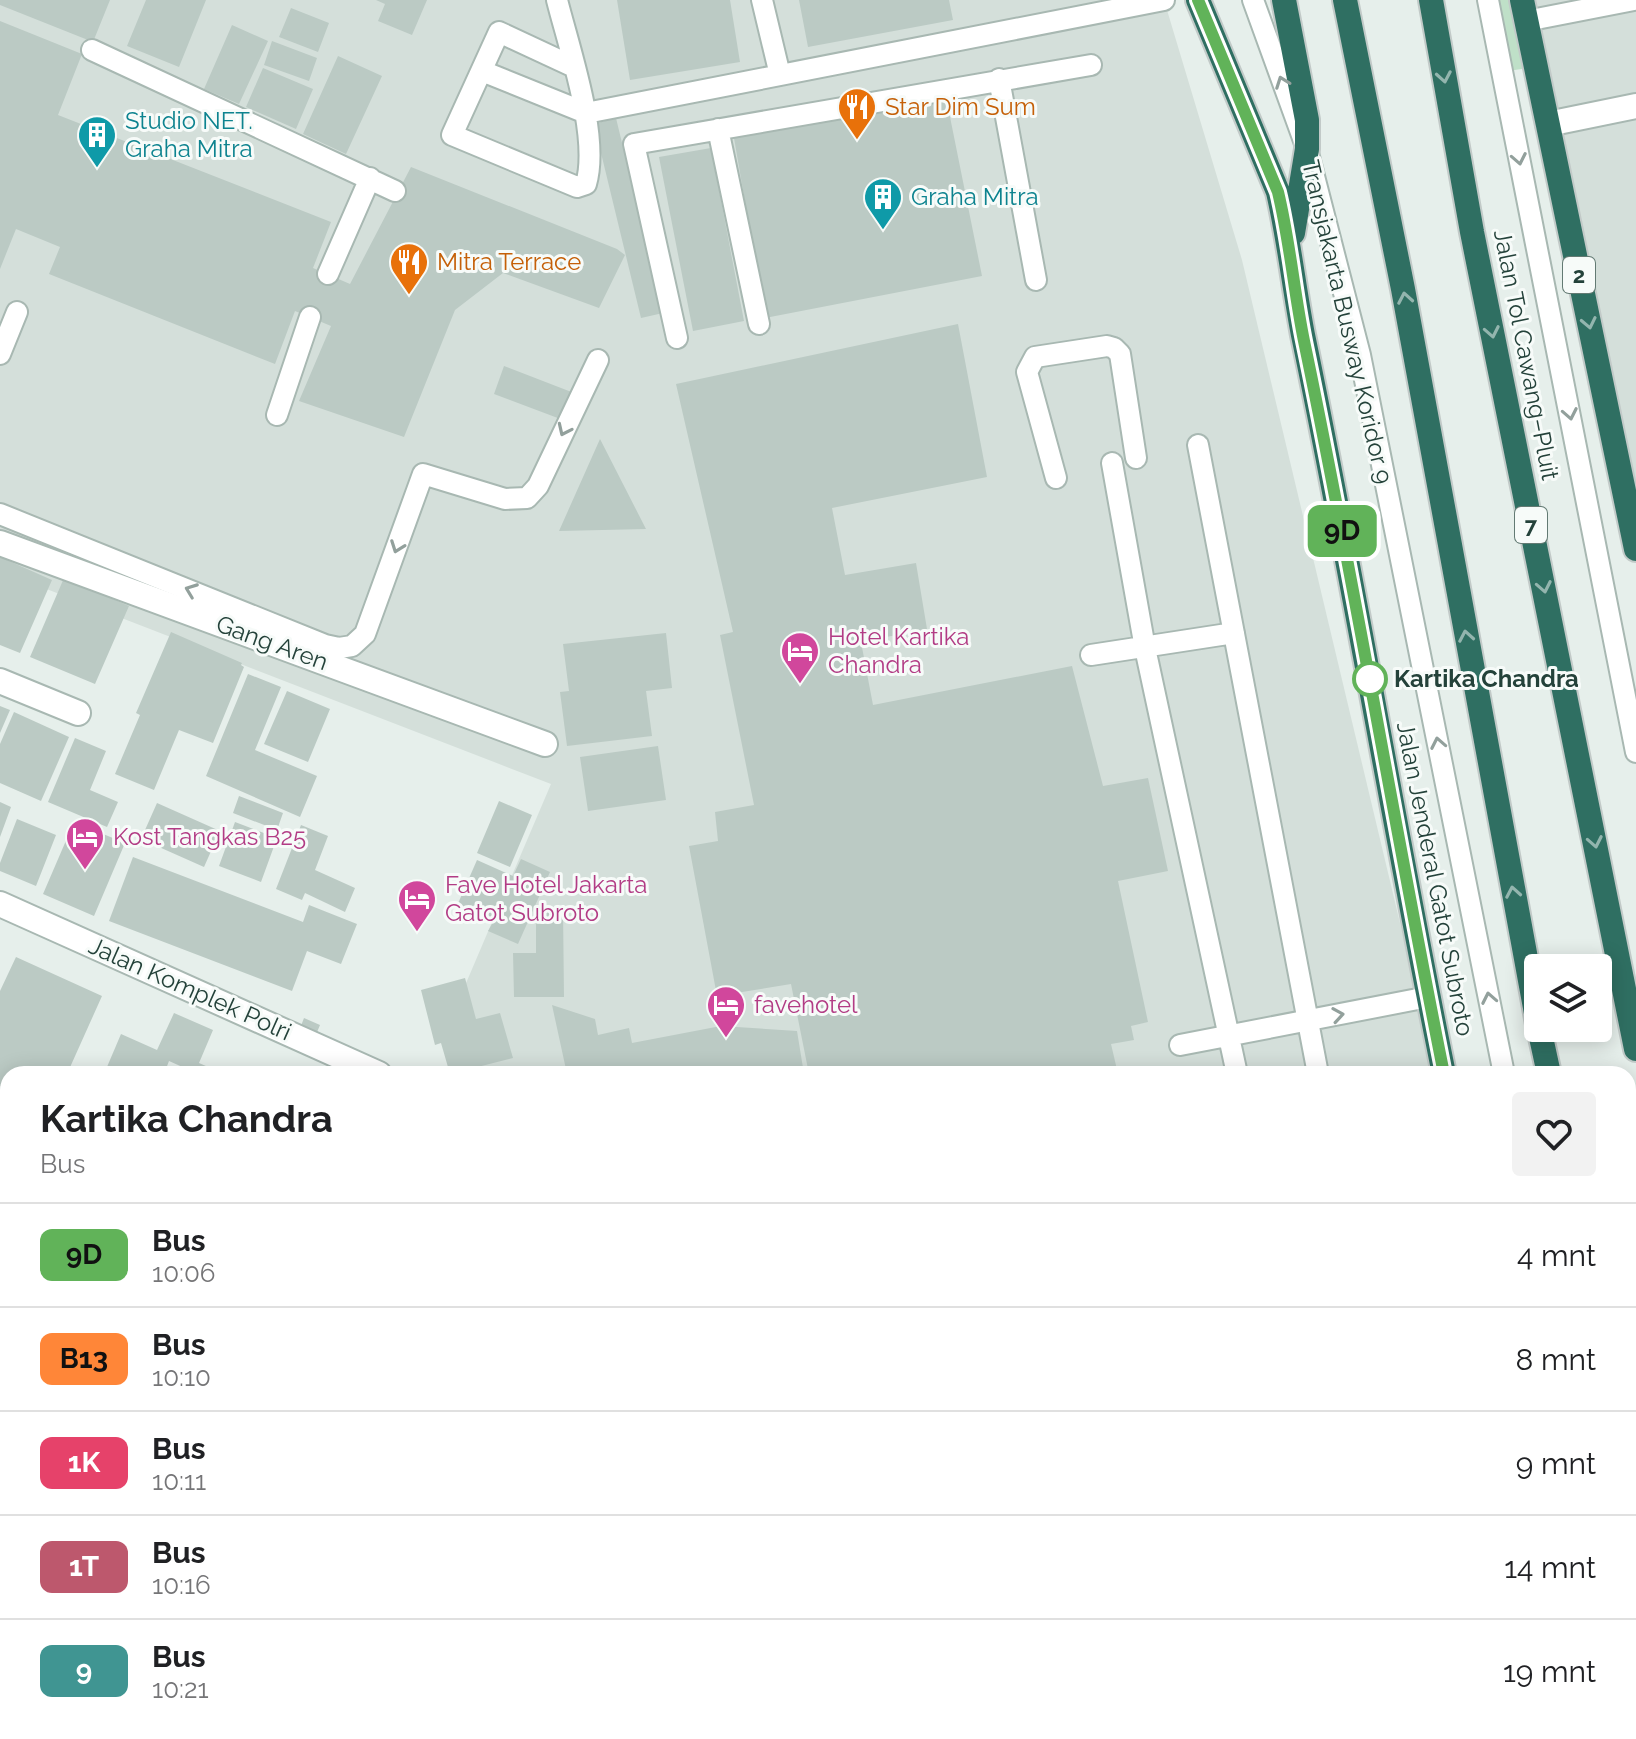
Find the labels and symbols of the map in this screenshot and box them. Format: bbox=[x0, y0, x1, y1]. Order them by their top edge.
one-way arrow bbox=[1435, 70, 1452, 84]
one-way arrow bbox=[1275, 75, 1292, 89]
restaurant icon: Star Dim Sum bbox=[836, 86, 878, 141]
place label: Star Dim Sum bbox=[885, 92, 1036, 121]
place label: Studio NET. Graha Mitra bbox=[125, 106, 253, 163]
building icon: Studio NET. Graha Mitra bbox=[76, 114, 118, 169]
one-way arrow bbox=[1510, 152, 1527, 166]
street label: Transjakarta Busway Koridor 9 bbox=[1296, 157, 1399, 487]
building icon: Graha Mitra bbox=[862, 176, 904, 231]
place label: Graha Mitra bbox=[911, 182, 1039, 211]
street label: Jalan Tol Cawang–Pluit bbox=[1488, 227, 1565, 483]
restaurant icon: Mitra Terrace bbox=[388, 241, 430, 296]
place label: Mitra Terrace bbox=[437, 247, 581, 276]
road number: 2 bbox=[1563, 257, 1595, 293]
one-way arrow bbox=[1397, 291, 1414, 305]
one-way arrow bbox=[1580, 316, 1597, 329]
one-way arrow bbox=[1483, 326, 1500, 339]
one-way arrow bbox=[1560, 407, 1577, 421]
one-way arrow bbox=[558, 422, 574, 437]
line badge: 9D bbox=[1306, 505, 1378, 557]
road number: 7 bbox=[1515, 507, 1547, 543]
one-way arrow bbox=[390, 539, 407, 553]
one-way arrow bbox=[1534, 580, 1551, 594]
one-way arrow bbox=[185, 583, 199, 600]
street label: Gang Aren bbox=[212, 609, 332, 676]
place label: Hotel Kartika Chandra bbox=[828, 622, 969, 679]
hotel icon: Hotel Kartika Chandra bbox=[779, 630, 821, 685]
one-way arrow bbox=[1459, 630, 1476, 643]
marker: Kartika Chandra bbox=[1353, 662, 1387, 696]
place label: Kartika Chandra bbox=[1394, 664, 1579, 693]
street label: Jalan Jenderal Gatot Subroto bbox=[1391, 719, 1480, 1038]
one-way arrow bbox=[1430, 736, 1447, 749]
hotel icon: Kost Tangkas B25 bbox=[64, 816, 106, 871]
place label: Kost Tangkas B25 bbox=[113, 822, 306, 851]
one-way arrow bbox=[1585, 835, 1602, 849]
place label: Fave Hotel Jakarta Gatot Subroto bbox=[445, 870, 647, 927]
hotel icon: Fave Hotel Jakarta Gatot Subroto bbox=[396, 878, 438, 933]
one-way arrow bbox=[1505, 885, 1522, 899]
street label: Jalan Komplek Polri bbox=[84, 931, 296, 1046]
hotel icon: favehotel bbox=[705, 984, 747, 1039]
place label: favehotel bbox=[754, 990, 858, 1019]
one-way arrow bbox=[1481, 991, 1498, 1005]
one-way arrow bbox=[1331, 1007, 1345, 1024]

